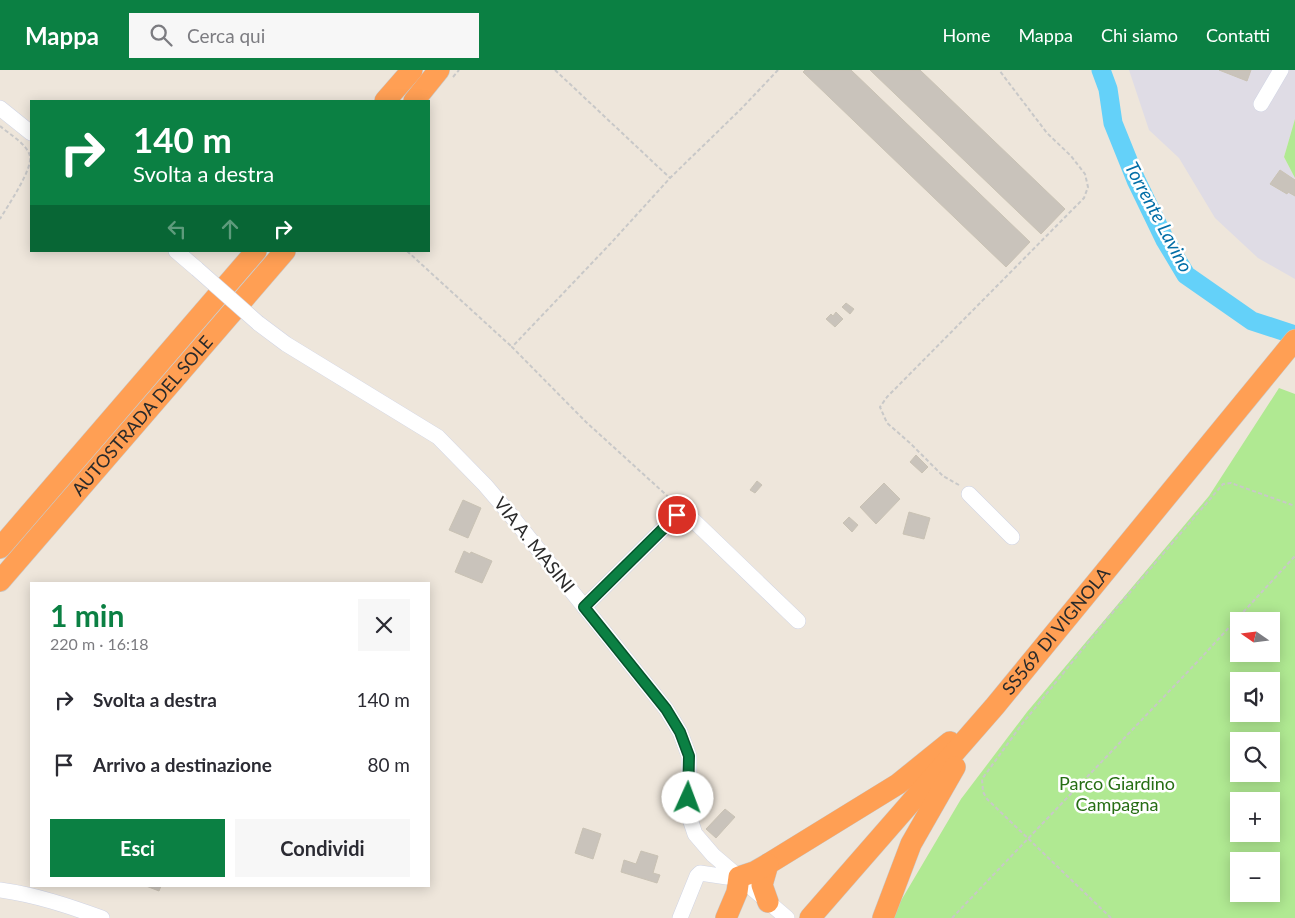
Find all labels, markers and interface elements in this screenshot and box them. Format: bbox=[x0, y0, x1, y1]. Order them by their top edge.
search box bbox=[129, 13, 479, 58]
text: Mappa bbox=[25, 21, 99, 50]
icon: search bbox=[147, 21, 175, 49]
text: Cerca qui bbox=[187, 24, 265, 47]
text: Home bbox=[942, 24, 990, 46]
text: Mappa bbox=[1018, 24, 1073, 46]
text: Chi siamo bbox=[1101, 24, 1178, 46]
text: Contatti bbox=[1206, 24, 1270, 46]
text: 140 m bbox=[133, 118, 232, 160]
icon: right bbox=[50, 120, 115, 185]
water label: Torrente Lavino bbox=[1121, 158, 1198, 276]
text: Svolta a destra bbox=[133, 160, 274, 187]
icon: left bbox=[163, 215, 191, 243]
icon: ahead bbox=[216, 215, 244, 243]
icon: right bbox=[269, 215, 297, 243]
street label: AUTOSTRADA DEL SOLE bbox=[67, 331, 217, 500]
street label: VIA A. MASINI bbox=[490, 492, 580, 597]
pin bbox=[656, 494, 698, 536]
icon: arrive bbox=[663, 501, 691, 529]
street label: SS569 DI VIGNOLA bbox=[997, 562, 1115, 699]
text: 1 min bbox=[50, 597, 124, 633]
button: close bbox=[358, 599, 410, 651]
north arrow bbox=[1230, 612, 1280, 662]
map controls bbox=[1230, 612, 1280, 902]
text: 220 m · 16:18 bbox=[50, 634, 149, 653]
button: sound bbox=[1230, 672, 1280, 722]
icon: right bbox=[50, 686, 78, 714]
text: Svolta a destra bbox=[93, 688, 217, 711]
text: 140 m bbox=[356, 688, 410, 711]
button: search bbox=[1230, 732, 1280, 782]
icon: arrive bbox=[50, 751, 78, 779]
text: Arrivo a destinazione bbox=[93, 753, 272, 776]
text: 80 m bbox=[367, 753, 410, 776]
position arrow bbox=[661, 771, 713, 823]
park label: Parco Giardino Campagna bbox=[1059, 772, 1175, 815]
button: + bbox=[1230, 792, 1280, 842]
button: Esci bbox=[50, 819, 225, 877]
button: Condividi bbox=[235, 819, 410, 877]
button: − bbox=[1230, 852, 1280, 902]

